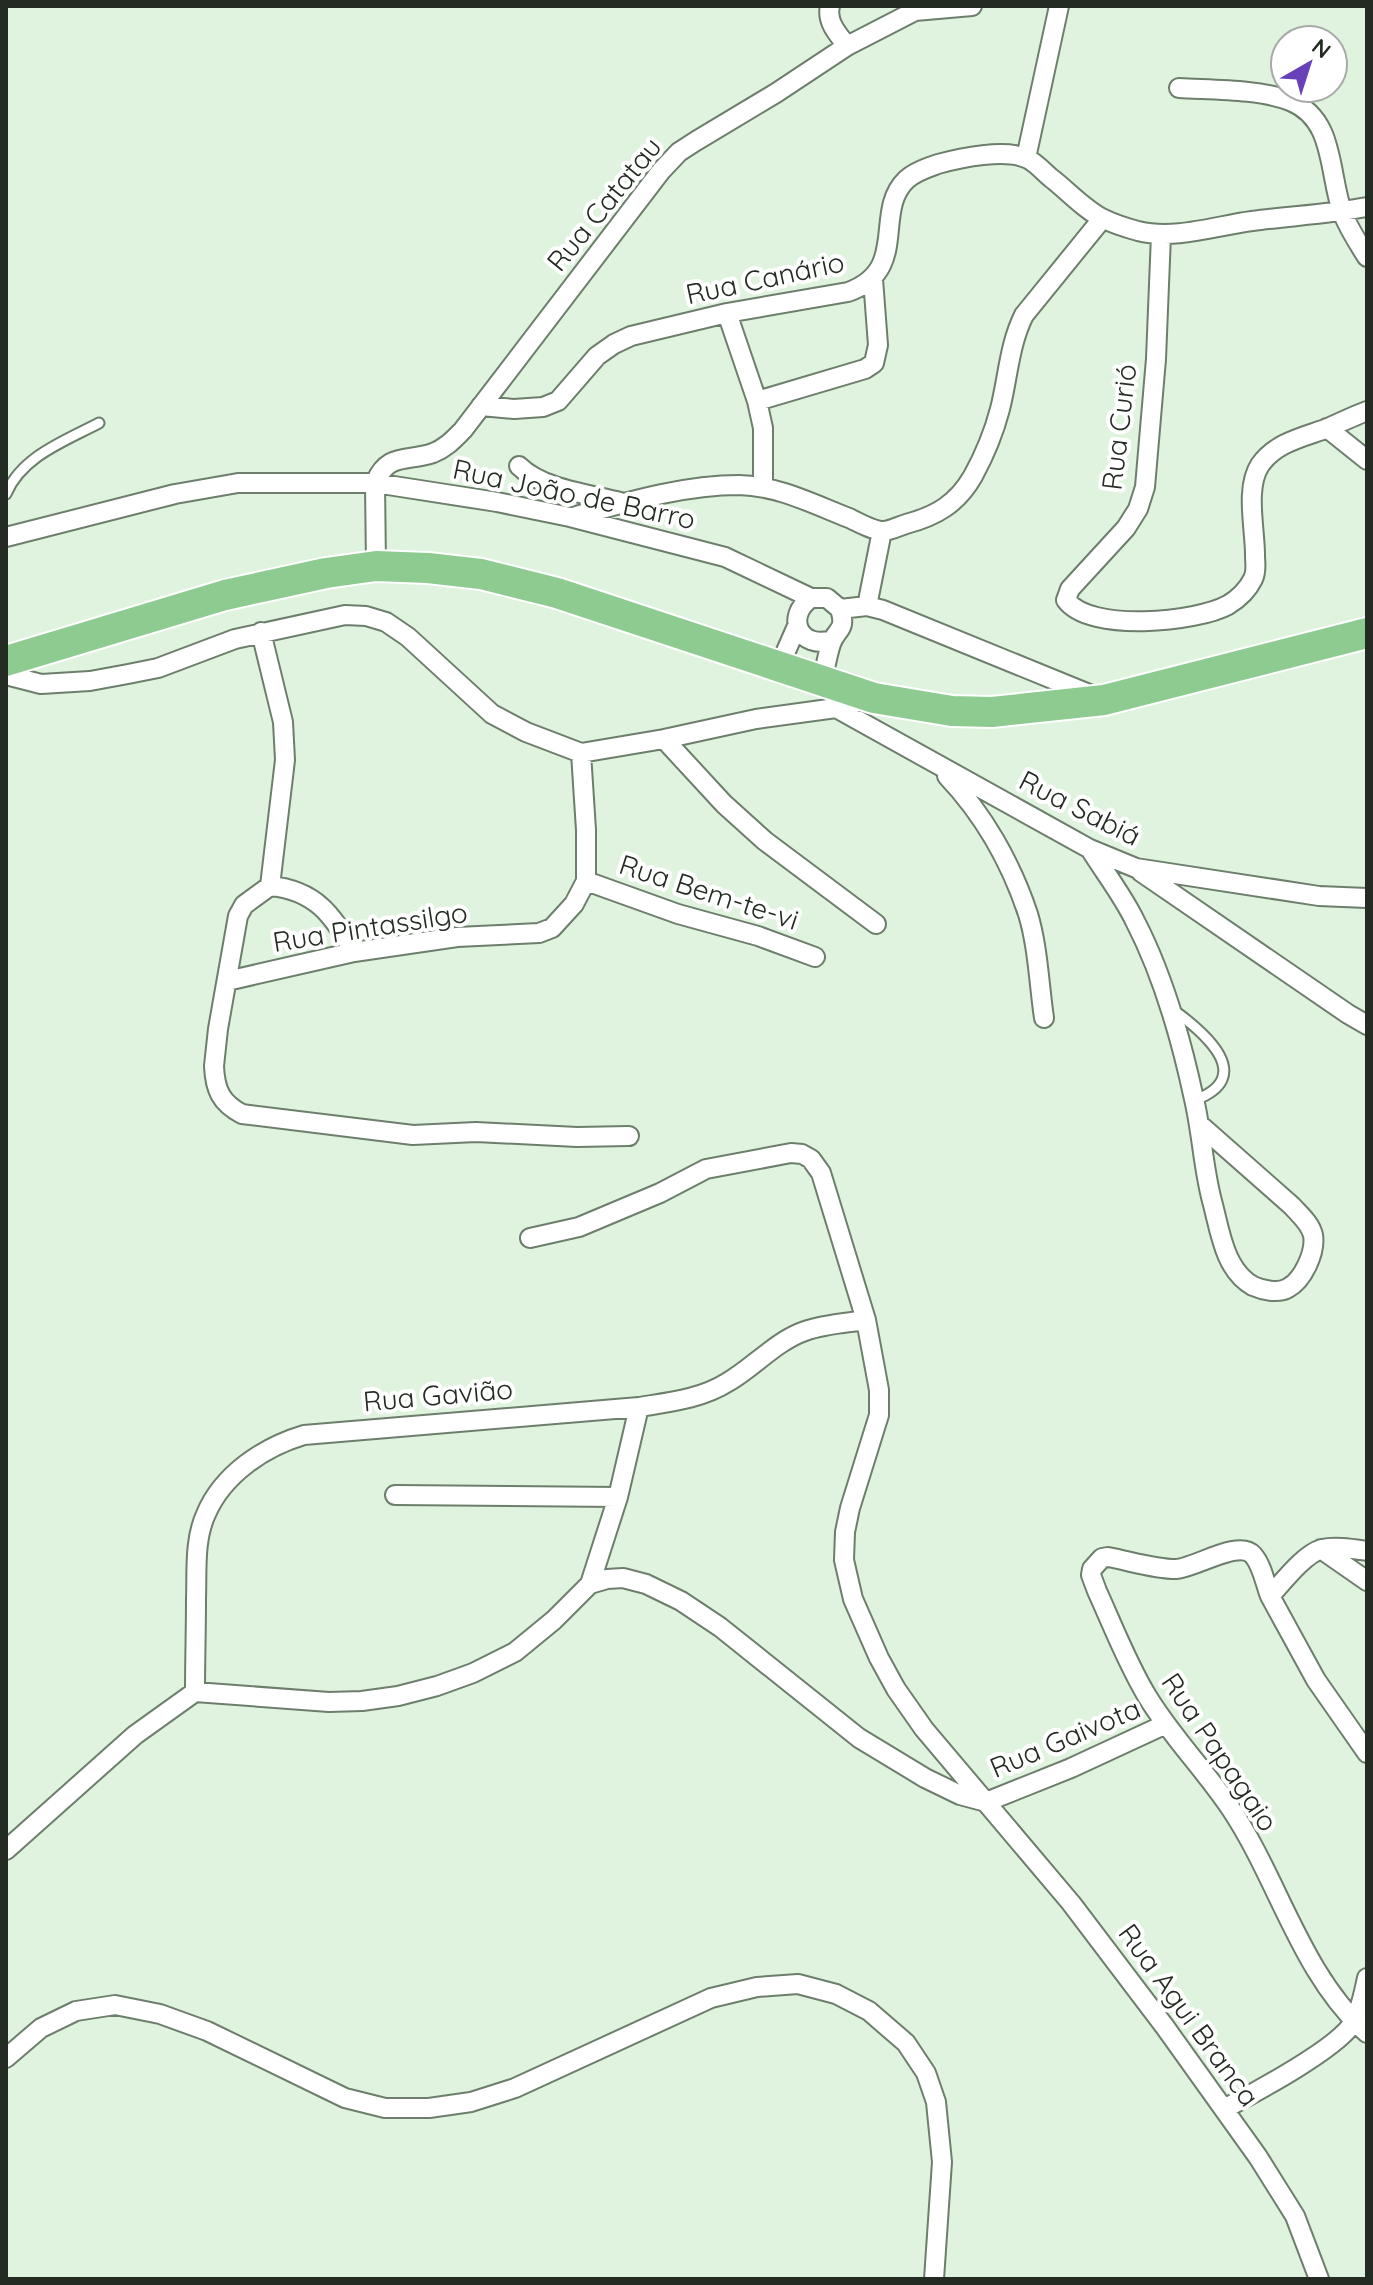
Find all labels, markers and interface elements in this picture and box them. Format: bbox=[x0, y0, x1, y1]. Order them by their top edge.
north arrow bbox=[1269, 24, 1349, 104]
text: N bbox=[1306, 32, 1337, 64]
street label: Rua Catatau bbox=[539, 129, 668, 278]
street label: Rua Canário bbox=[682, 244, 847, 311]
street label: Rua Curió bbox=[1093, 362, 1144, 492]
street label: Rua João de Barro bbox=[450, 451, 699, 536]
street label: Rua Sabiá bbox=[1014, 762, 1147, 853]
street label: Rua Bem-te-vi bbox=[615, 846, 803, 937]
street label: Rua Pintassilgo bbox=[270, 894, 470, 959]
street label: Rua Gavião bbox=[362, 1371, 514, 1418]
street label: Rua Papagaio bbox=[1155, 1666, 1286, 1838]
street label: Rua Gaivota bbox=[984, 1690, 1145, 1785]
street label: Rua Agui Branca bbox=[1111, 1917, 1267, 2113]

